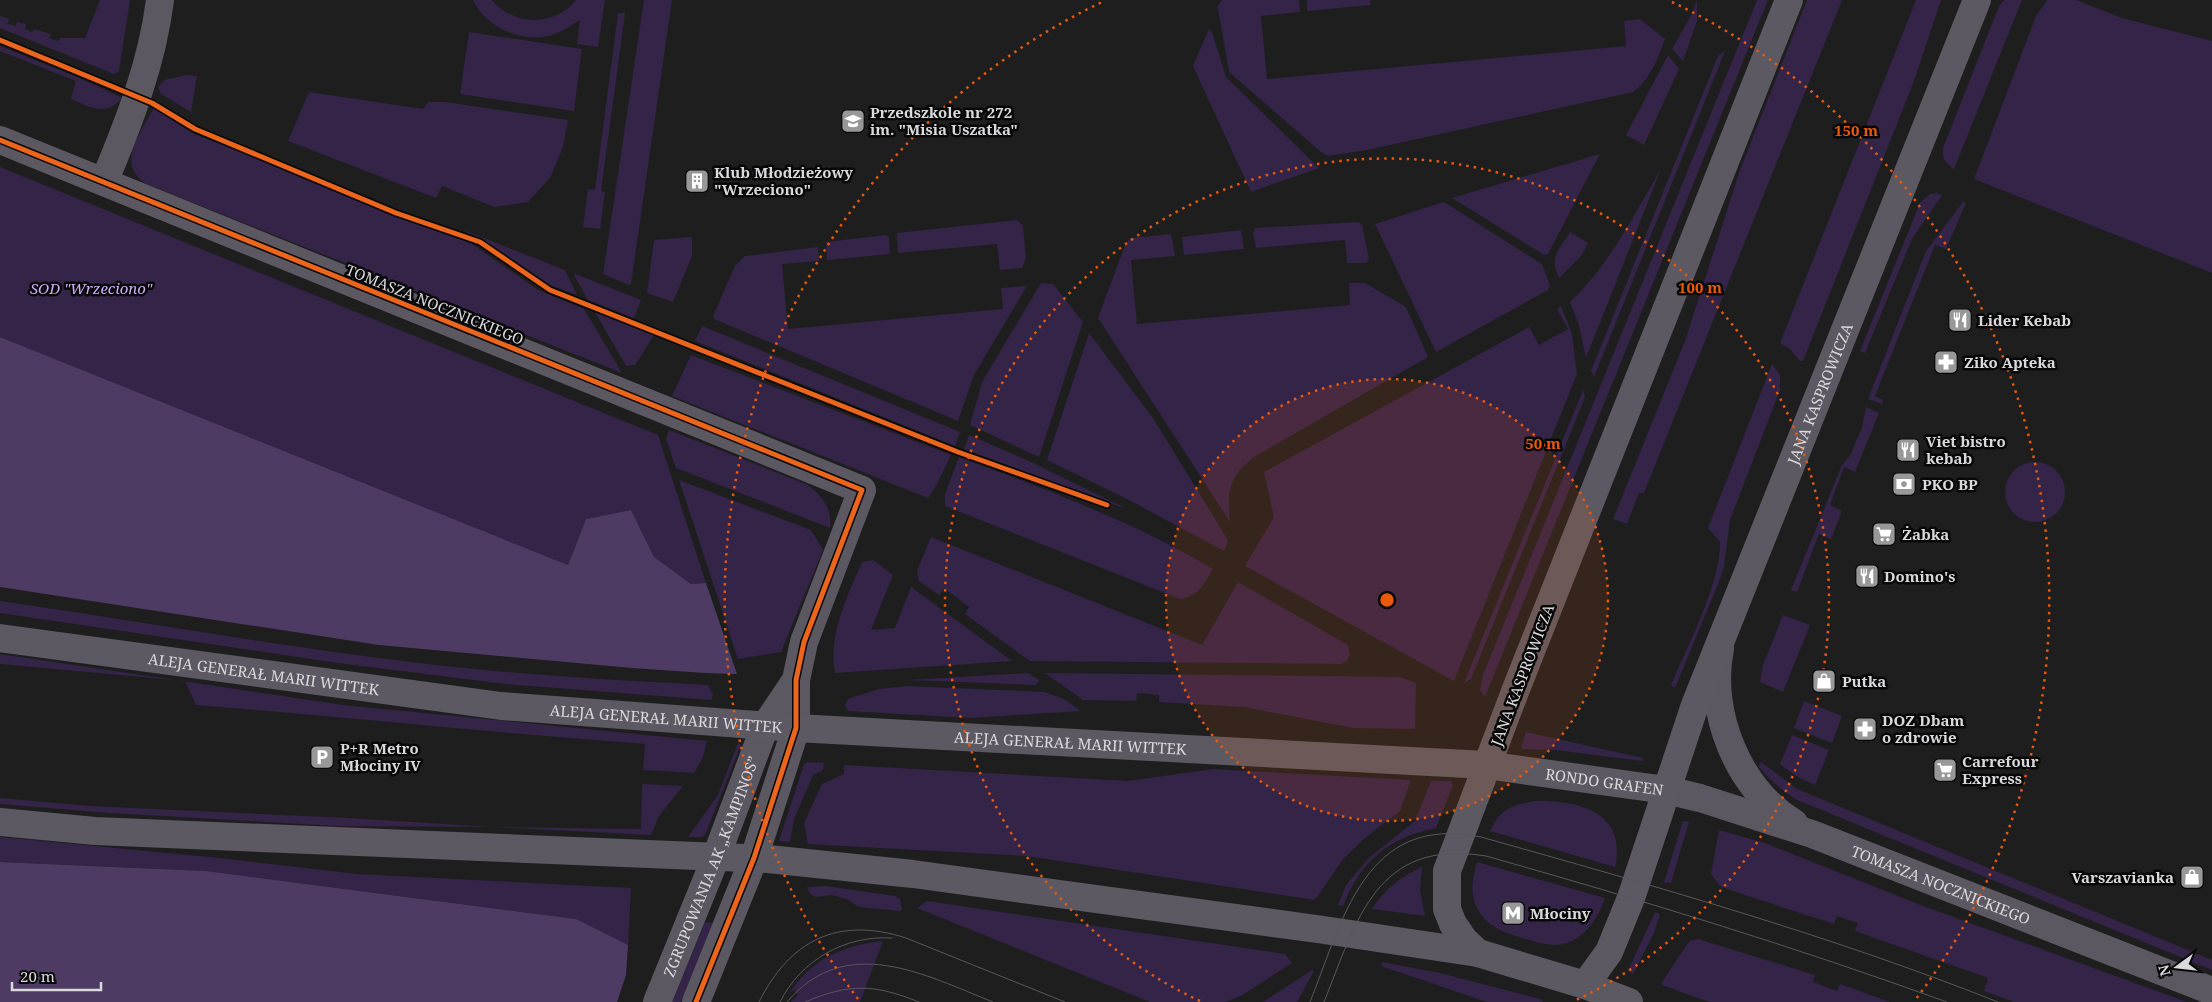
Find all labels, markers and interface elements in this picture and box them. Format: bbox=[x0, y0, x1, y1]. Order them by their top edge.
place label: Przedszkole nr 272 im. "Misia Uszatka" bbox=[870, 102, 1018, 139]
school or university icon: Przedszkole nr 272 im. "Misia Uszatka" bbox=[840, 108, 866, 134]
text: 150 m bbox=[1834, 120, 1878, 140]
place label: Klub Młodzieżowy "Wrzeciono" bbox=[714, 162, 853, 199]
building icon: Klub Młodzieżowy "Wrzeciono" bbox=[684, 168, 710, 194]
street label: TOMASZA NOCZNICKIEGO bbox=[343, 259, 527, 349]
text: 100 m bbox=[1678, 277, 1722, 297]
park label: SOD "Wrzeciono" bbox=[30, 278, 153, 298]
restaurant icon: Lider Kebab bbox=[1947, 307, 1973, 333]
place label: Lider Kebab bbox=[1978, 310, 2071, 330]
street label: JANA KASPROWICZA bbox=[1782, 320, 1857, 468]
pharmacy icon: Ziko Apteka bbox=[1933, 349, 1959, 375]
place label: Ziko Apteka bbox=[1964, 352, 2056, 372]
place label: Viet bistro kebab bbox=[1926, 431, 2006, 468]
text: 50 m bbox=[1525, 433, 1561, 453]
restaurant icon: Viet bistro kebab bbox=[1895, 437, 1921, 463]
bank icon: PKO BP bbox=[1891, 471, 1917, 497]
place label: PKO BP bbox=[1922, 474, 1978, 494]
supermarket icon: Żabka bbox=[1871, 521, 1897, 547]
place label: Żabka bbox=[1902, 524, 1949, 544]
restaurant icon: Domino's bbox=[1854, 563, 1880, 589]
place label: Domino's bbox=[1884, 566, 1956, 586]
centre of rings bbox=[1378, 591, 1396, 609]
street label: JANA KASPROWICZA bbox=[1485, 601, 1558, 750]
street label: ALEJA GENERAŁ MARII WITTEK bbox=[147, 648, 381, 699]
shop icon: Putka bbox=[1811, 668, 1837, 694]
place label: Putka bbox=[1842, 671, 1886, 691]
street label: ALEJA GENERAŁ MARII WITTEK bbox=[549, 700, 783, 737]
place label: DOZ Dbam o zdrowie bbox=[1882, 710, 1964, 747]
pharmacy icon: DOZ Dbam o zdrowie bbox=[1852, 716, 1878, 742]
street label: ALEJA GENERAŁ MARII WITTEK bbox=[953, 726, 1187, 759]
place label: P+R Metro Młociny IV bbox=[340, 738, 421, 775]
parking icon: P+R Metro Młociny IV bbox=[309, 744, 335, 770]
place label: Carrefour Express bbox=[1962, 751, 2039, 788]
street label: ZGRUPOWANIA AK „KAMPINOS” bbox=[658, 753, 763, 980]
supermarket icon: Carrefour Express bbox=[1932, 757, 1958, 783]
street label: RONDO GRAFEN bbox=[1544, 763, 1665, 800]
street label: TOMASZA NOCZNICKIEGO bbox=[1849, 840, 2033, 929]
shop icon: Varszavianka bbox=[2179, 864, 2205, 890]
place label: Varszavianka bbox=[2072, 867, 2174, 887]
metro station icon: Młociny bbox=[1500, 900, 1526, 926]
place label: Młociny bbox=[1530, 903, 1591, 923]
north arrow bbox=[2152, 942, 2202, 992]
scale bar bbox=[12, 960, 101, 992]
text: N bbox=[2153, 963, 2175, 978]
text: 20 m bbox=[20, 966, 55, 986]

